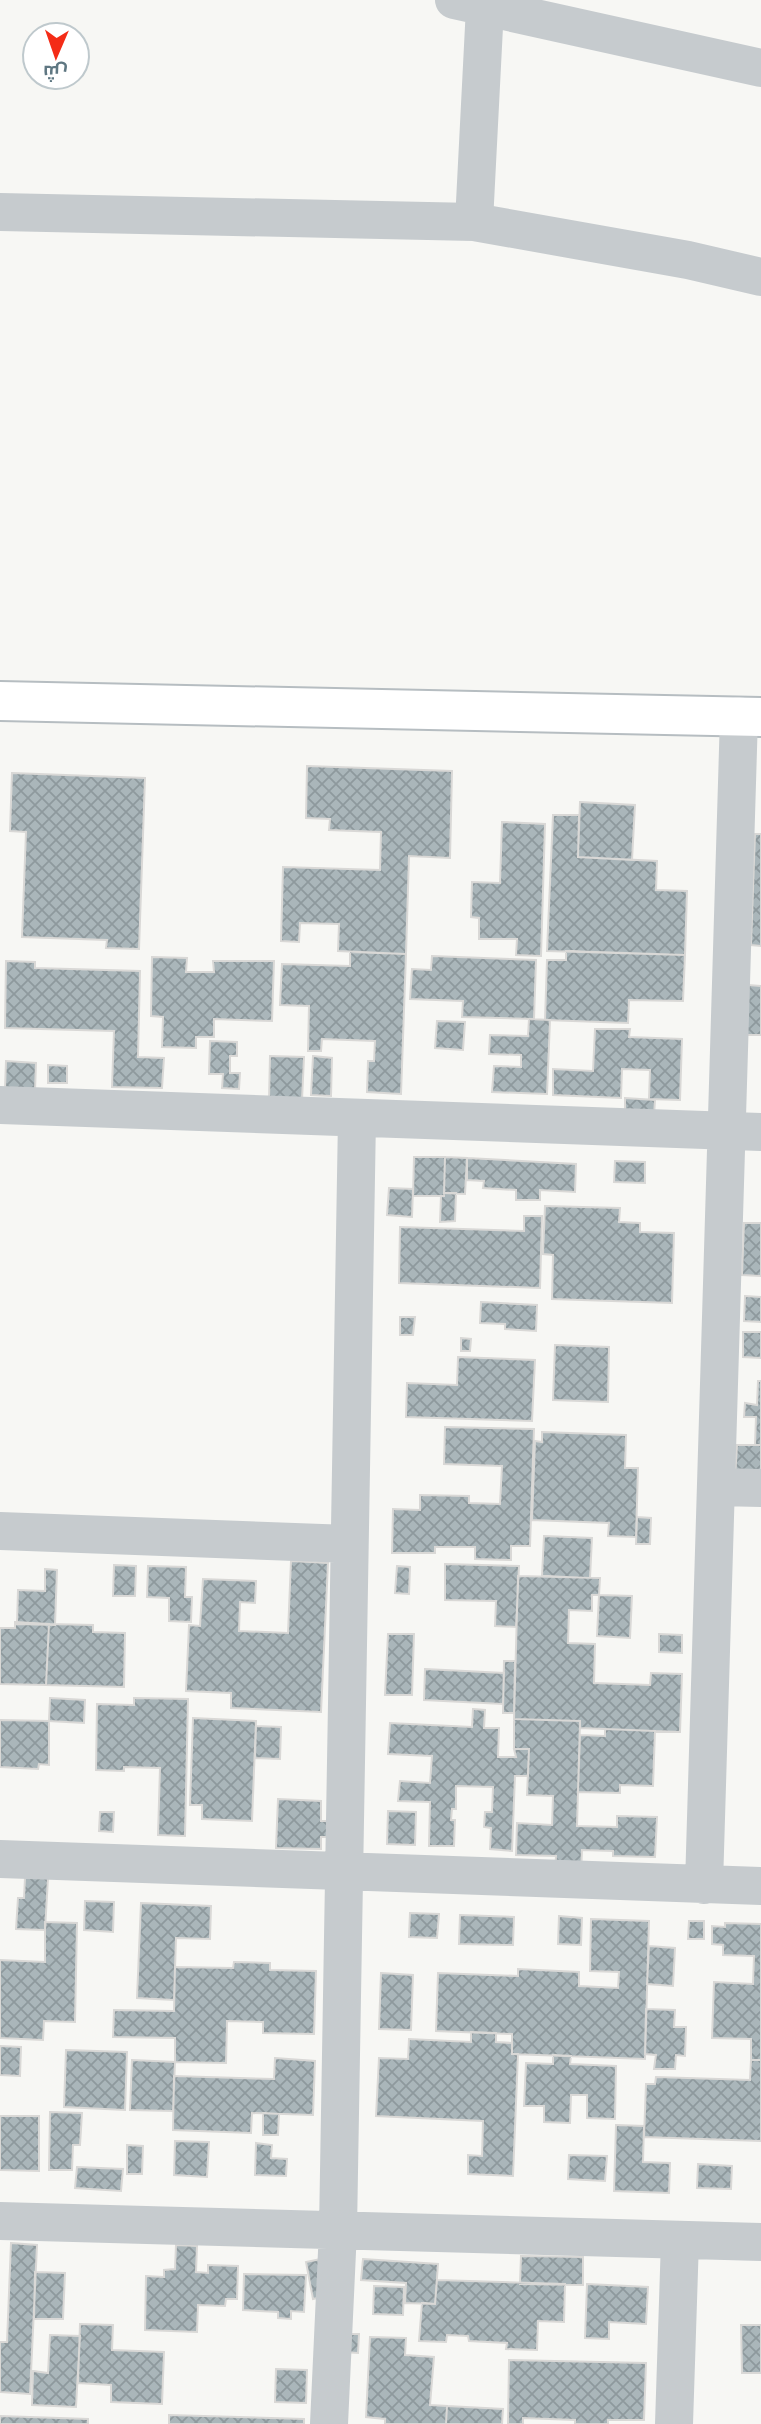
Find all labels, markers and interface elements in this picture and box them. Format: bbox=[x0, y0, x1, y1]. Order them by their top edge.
north arrow bbox=[21, 21, 91, 91]
text: ش bbox=[43, 61, 68, 85]

